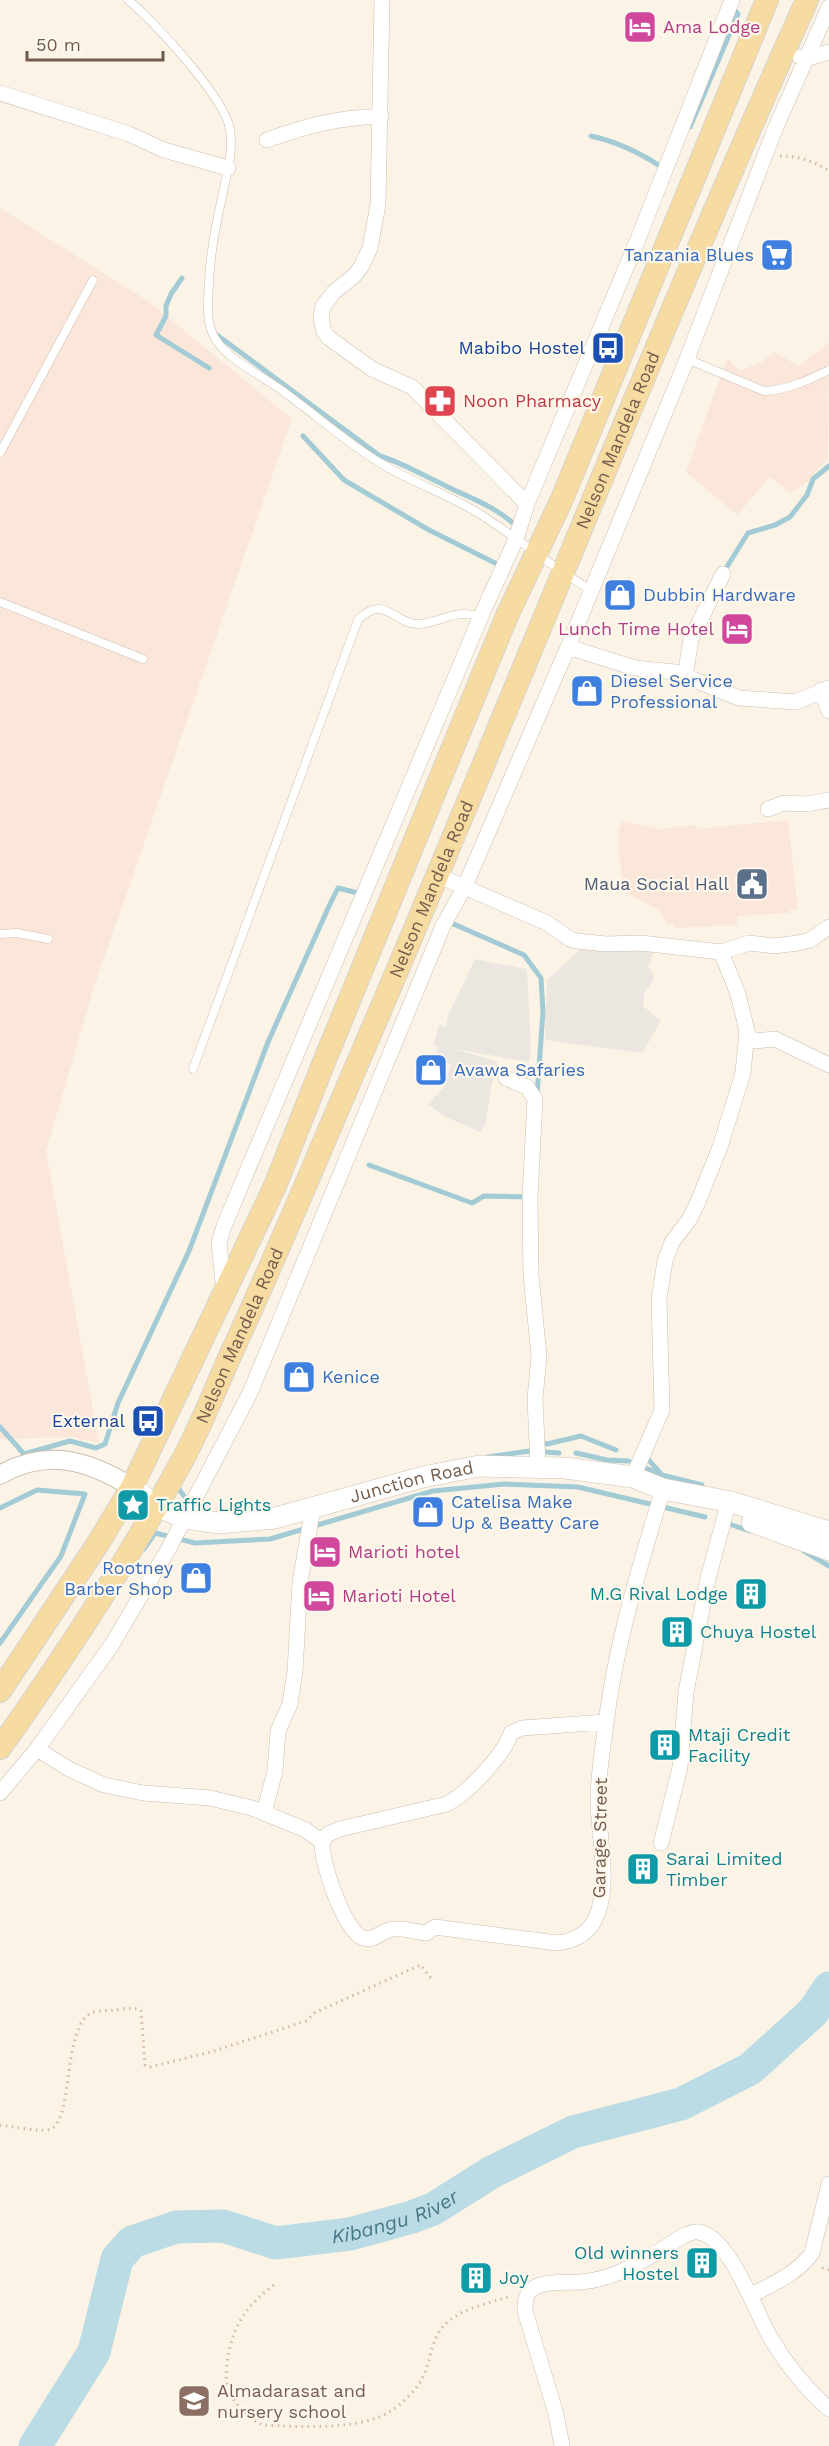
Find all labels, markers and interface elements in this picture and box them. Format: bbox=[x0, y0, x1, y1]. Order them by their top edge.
hotel icon: Ama Lodge bbox=[622, 9, 658, 45]
place label: Ama Lodge bbox=[663, 16, 761, 37]
scale bar bbox=[27, 24, 164, 62]
text: 50 m bbox=[36, 34, 81, 55]
supermarket icon: Tanzania Blues bbox=[759, 237, 795, 273]
place label: Tanzania Blues bbox=[624, 244, 754, 265]
bus stop icon: Mabibo Hostel bbox=[590, 330, 626, 366]
place label: Mabibo Hostel bbox=[458, 337, 585, 358]
street label: Nelson Mandela Road bbox=[571, 348, 664, 532]
pharmacy icon: Noon Pharmacy bbox=[422, 383, 458, 419]
place label: Noon Pharmacy bbox=[463, 390, 602, 411]
shop icon: Dubbin Hardware bbox=[602, 577, 638, 613]
place label: Dubbin Hardware bbox=[643, 584, 796, 605]
hotel icon: Lunch Time Hotel bbox=[719, 611, 755, 647]
place label: Lunch Time Hotel bbox=[558, 618, 714, 639]
place label: Diesel Service Professional bbox=[610, 670, 733, 712]
shop icon: Diesel Service Professional bbox=[569, 673, 605, 709]
street label: Nelson Mandela Road bbox=[384, 797, 477, 981]
public building icon: Maua Social Hall bbox=[734, 866, 770, 902]
place label: Maua Social Hall bbox=[584, 873, 729, 894]
shop icon: Avawa Safaries bbox=[413, 1052, 449, 1088]
place label: Avawa Safaries bbox=[454, 1059, 585, 1080]
street label: Nelson Mandela Road bbox=[191, 1244, 287, 1427]
shop icon: Kenice bbox=[281, 1359, 317, 1395]
place label: Kenice bbox=[322, 1366, 380, 1387]
bus stop icon: External bbox=[130, 1403, 166, 1439]
place label: External bbox=[52, 1410, 125, 1431]
street label: Junction Road bbox=[347, 1456, 475, 1507]
place icon: Traffic Lights bbox=[115, 1487, 151, 1523]
place label: Catelisa Make Up & Beatty Care bbox=[451, 1491, 599, 1533]
place label: Traffic Lights bbox=[156, 1494, 271, 1515]
shop icon: Catelisa Make Up & Beatty Care bbox=[410, 1494, 446, 1530]
hotel icon: Marioti hotel bbox=[307, 1534, 343, 1570]
place label: Marioti hotel bbox=[348, 1541, 460, 1562]
place label: Rootney Barber Shop bbox=[64, 1557, 174, 1599]
shop icon: Rootney Barber Shop bbox=[178, 1560, 214, 1596]
building icon: M.G Rival Lodge bbox=[733, 1576, 769, 1612]
hotel icon: Marioti Hotel bbox=[301, 1578, 337, 1614]
place label: M.G Rival Lodge bbox=[590, 1583, 728, 1604]
place label: Marioti Hotel bbox=[342, 1585, 456, 1606]
building icon: Chuya Hostel bbox=[659, 1614, 695, 1650]
place label: Chuya Hostel bbox=[700, 1621, 817, 1642]
place label: Mtaji Credit Facility bbox=[688, 1724, 791, 1766]
building icon: Mtaji Credit Facility bbox=[647, 1727, 683, 1763]
street label: Garage Street bbox=[588, 1777, 611, 1899]
place label: Sarai Limited Timber bbox=[666, 1848, 782, 1890]
building icon: Sarai Limited Timber bbox=[625, 1851, 661, 1887]
water label: Kibangu River bbox=[330, 2184, 464, 2248]
place label: Old winners Hostel bbox=[574, 2242, 679, 2284]
building icon: Old winners Hostel bbox=[684, 2245, 720, 2281]
building icon: Joy bbox=[458, 2260, 494, 2296]
place label: Joy bbox=[499, 2267, 530, 2288]
place label: Almadarasat and nursery school bbox=[217, 2380, 366, 2422]
school or university icon: Almadarasat and nursery school bbox=[176, 2383, 212, 2419]

